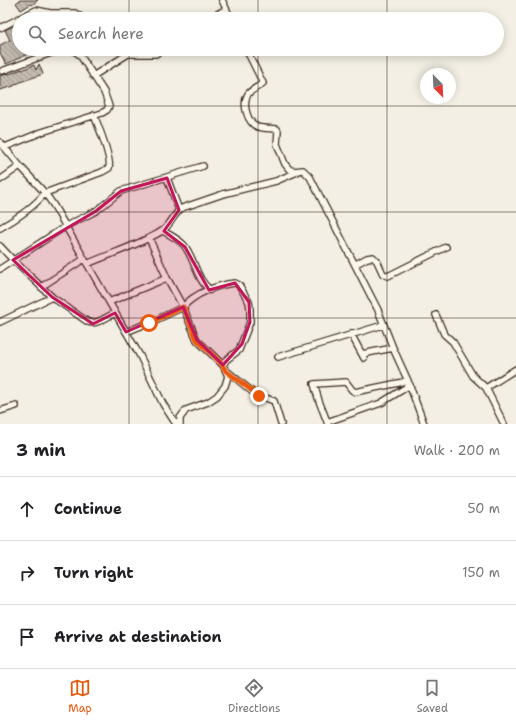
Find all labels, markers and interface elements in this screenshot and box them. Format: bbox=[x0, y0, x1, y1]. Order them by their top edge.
search box bbox=[12, 12, 504, 56]
icon: search bbox=[26, 23, 48, 45]
text: Search here bbox=[58, 24, 144, 44]
north arrow bbox=[420, 68, 456, 104]
route start bbox=[140, 314, 158, 332]
route end bbox=[250, 387, 268, 405]
text: 3 min bbox=[16, 439, 66, 461]
text: Walk · 200 m bbox=[414, 442, 500, 459]
icon: ahead bbox=[16, 498, 38, 520]
text: Continue bbox=[54, 499, 122, 519]
text: 50 m bbox=[467, 500, 500, 517]
icon: right bbox=[16, 562, 38, 584]
text: Turn right bbox=[54, 563, 134, 583]
text: 150 m bbox=[462, 564, 500, 581]
icon: arrive bbox=[16, 626, 38, 648]
text: Arrive at destination bbox=[54, 627, 222, 647]
tab: Map bbox=[68, 677, 92, 716]
tab: Directions bbox=[228, 677, 280, 716]
tab: Saved bbox=[417, 677, 448, 716]

